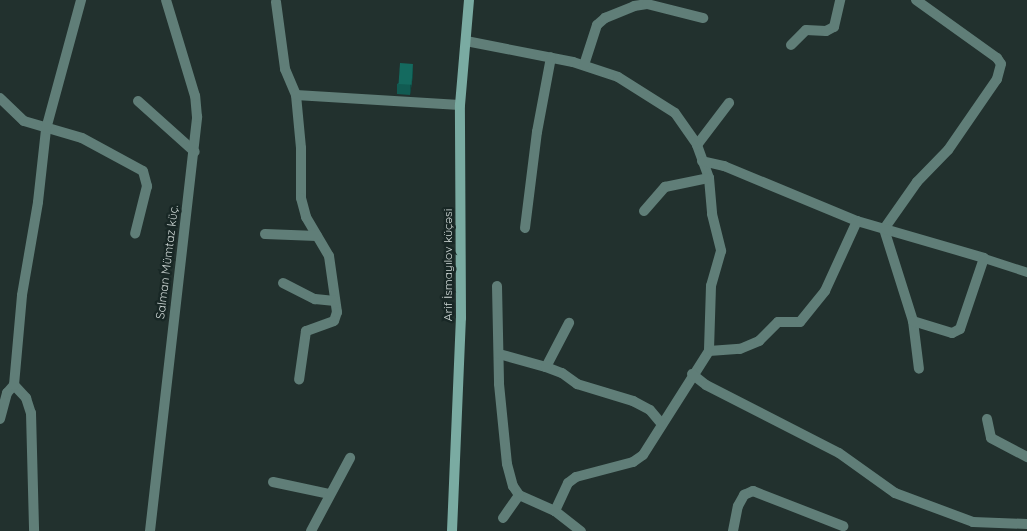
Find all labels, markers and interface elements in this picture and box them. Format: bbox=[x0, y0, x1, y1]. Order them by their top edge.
street label: Salman Mümtaz küç. bbox=[153, 204, 181, 320]
street label: Arif İsmayılov küçəsi bbox=[441, 209, 455, 321]

